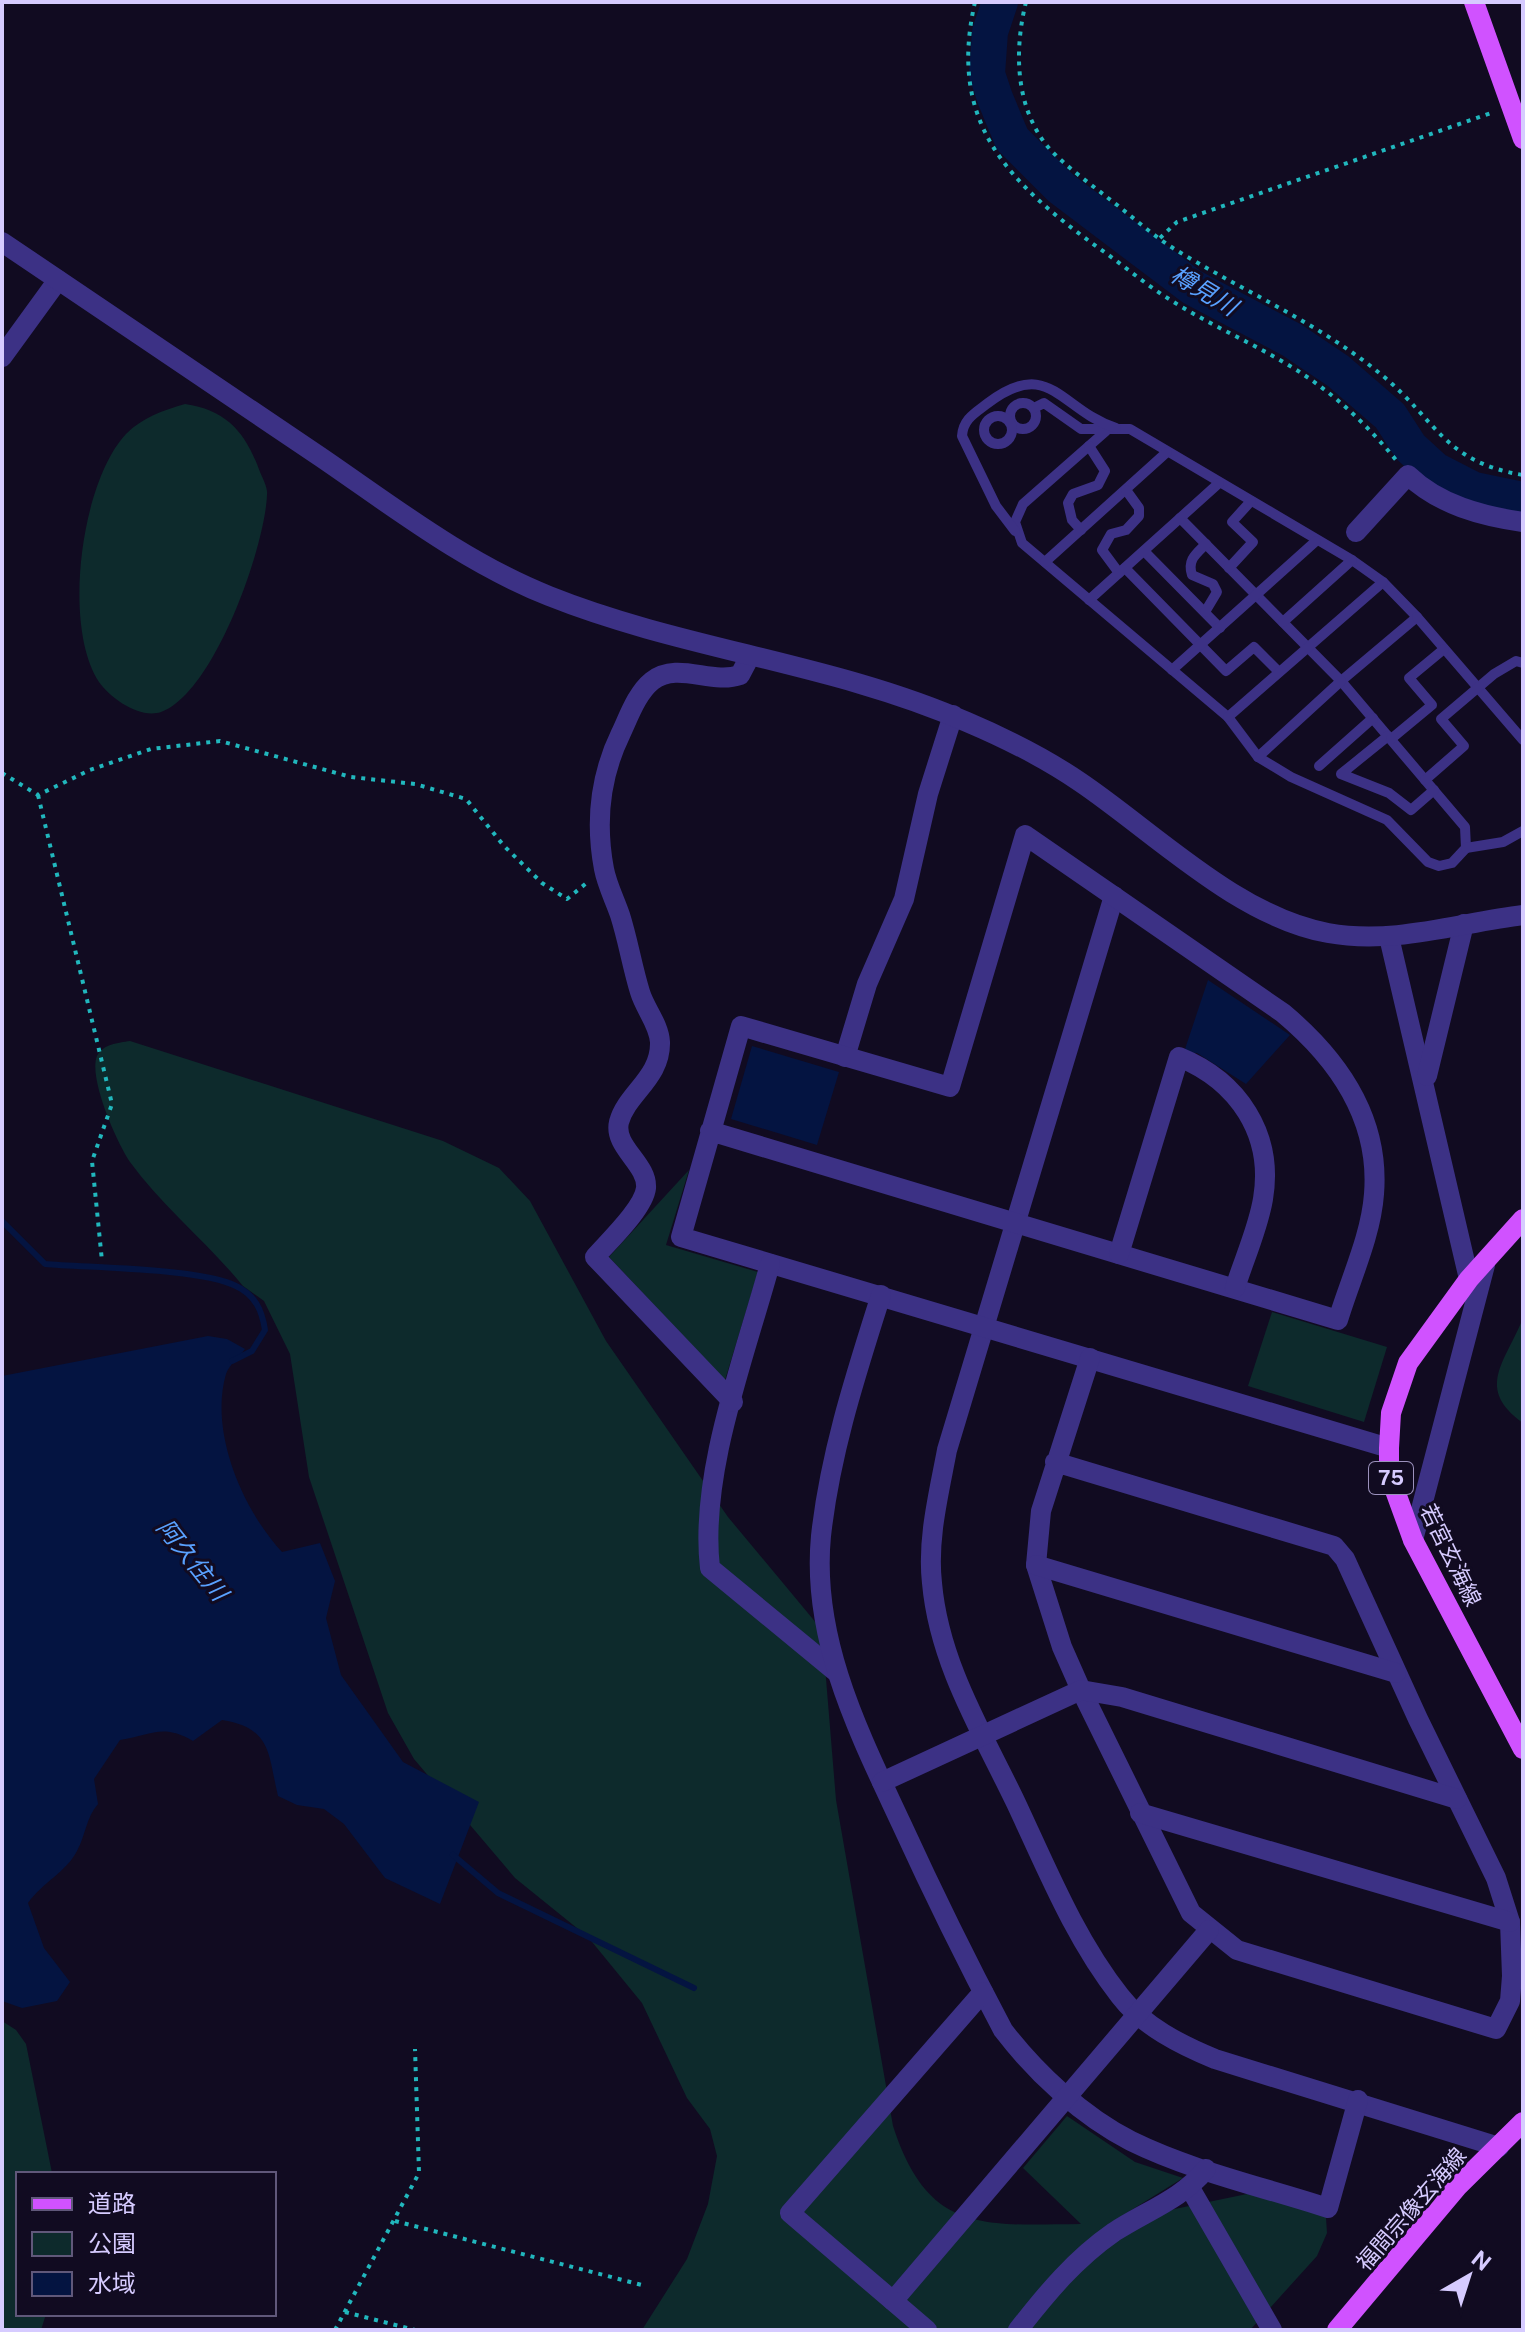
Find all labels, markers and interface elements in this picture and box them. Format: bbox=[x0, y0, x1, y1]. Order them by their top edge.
water label: 樽見川 bbox=[1166, 260, 1245, 322]
road number: 75 bbox=[1369, 1462, 1413, 1494]
street label: 若宮玄海線 bbox=[1415, 1500, 1487, 1610]
water label: 阿久住川 bbox=[152, 1513, 236, 1608]
street label: 福間宗像玄海線 bbox=[1351, 2142, 1471, 2276]
legend bbox=[16, 2172, 276, 2316]
text: 道路 bbox=[88, 2189, 136, 2217]
text: 公園 bbox=[88, 2229, 136, 2257]
north arrow bbox=[1429, 2236, 1509, 2316]
text: N bbox=[1467, 2245, 1496, 2276]
text: 水域 bbox=[88, 2269, 136, 2297]

